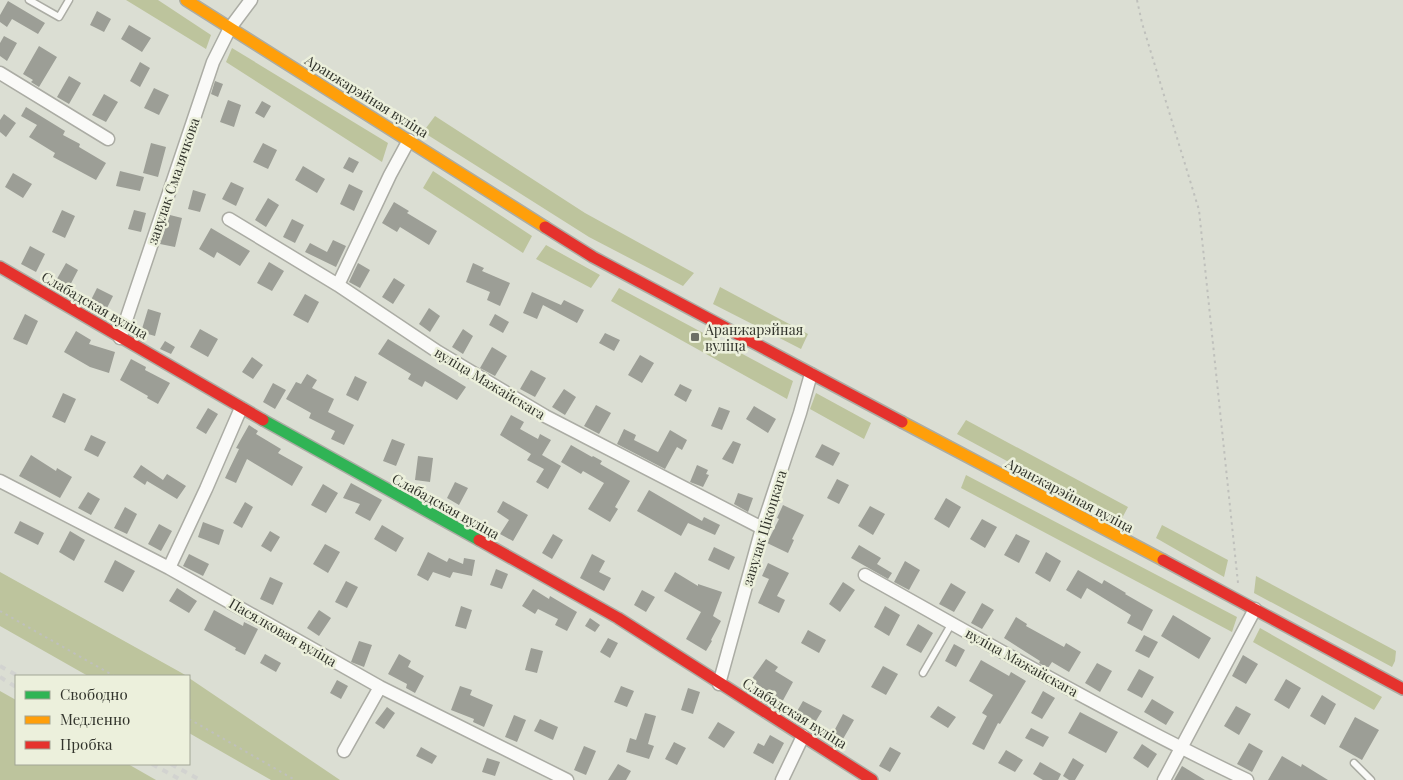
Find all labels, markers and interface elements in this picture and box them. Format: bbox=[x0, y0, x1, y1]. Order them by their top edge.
street label: Аранжарэйная вуліца bbox=[301, 50, 432, 142]
street label: завулак Смалячкова bbox=[142, 115, 204, 247]
street label: Слабадская вуліца bbox=[38, 267, 152, 343]
place label: Аранжарэйная вуліца bbox=[704, 320, 804, 355]
marker: Аранжарэйная вуліца bbox=[689, 331, 701, 343]
street label: вуліца Мажайскага bbox=[431, 342, 549, 424]
street label: Аранжарэйная вуліца bbox=[1002, 453, 1137, 537]
street label: завулак Цікоцкага bbox=[737, 468, 791, 588]
street label: Слабадская вуліца bbox=[389, 469, 503, 543]
street label: Пасялковая вуліца bbox=[226, 593, 340, 671]
street label: вуліца Мажайскага bbox=[962, 623, 1082, 701]
street label: Слабадская вуліца bbox=[739, 673, 851, 753]
legend bbox=[15, 675, 190, 765]
text: Свободно bbox=[60, 684, 128, 704]
text: Медленно bbox=[60, 709, 130, 729]
text: Пробка bbox=[60, 734, 113, 754]

